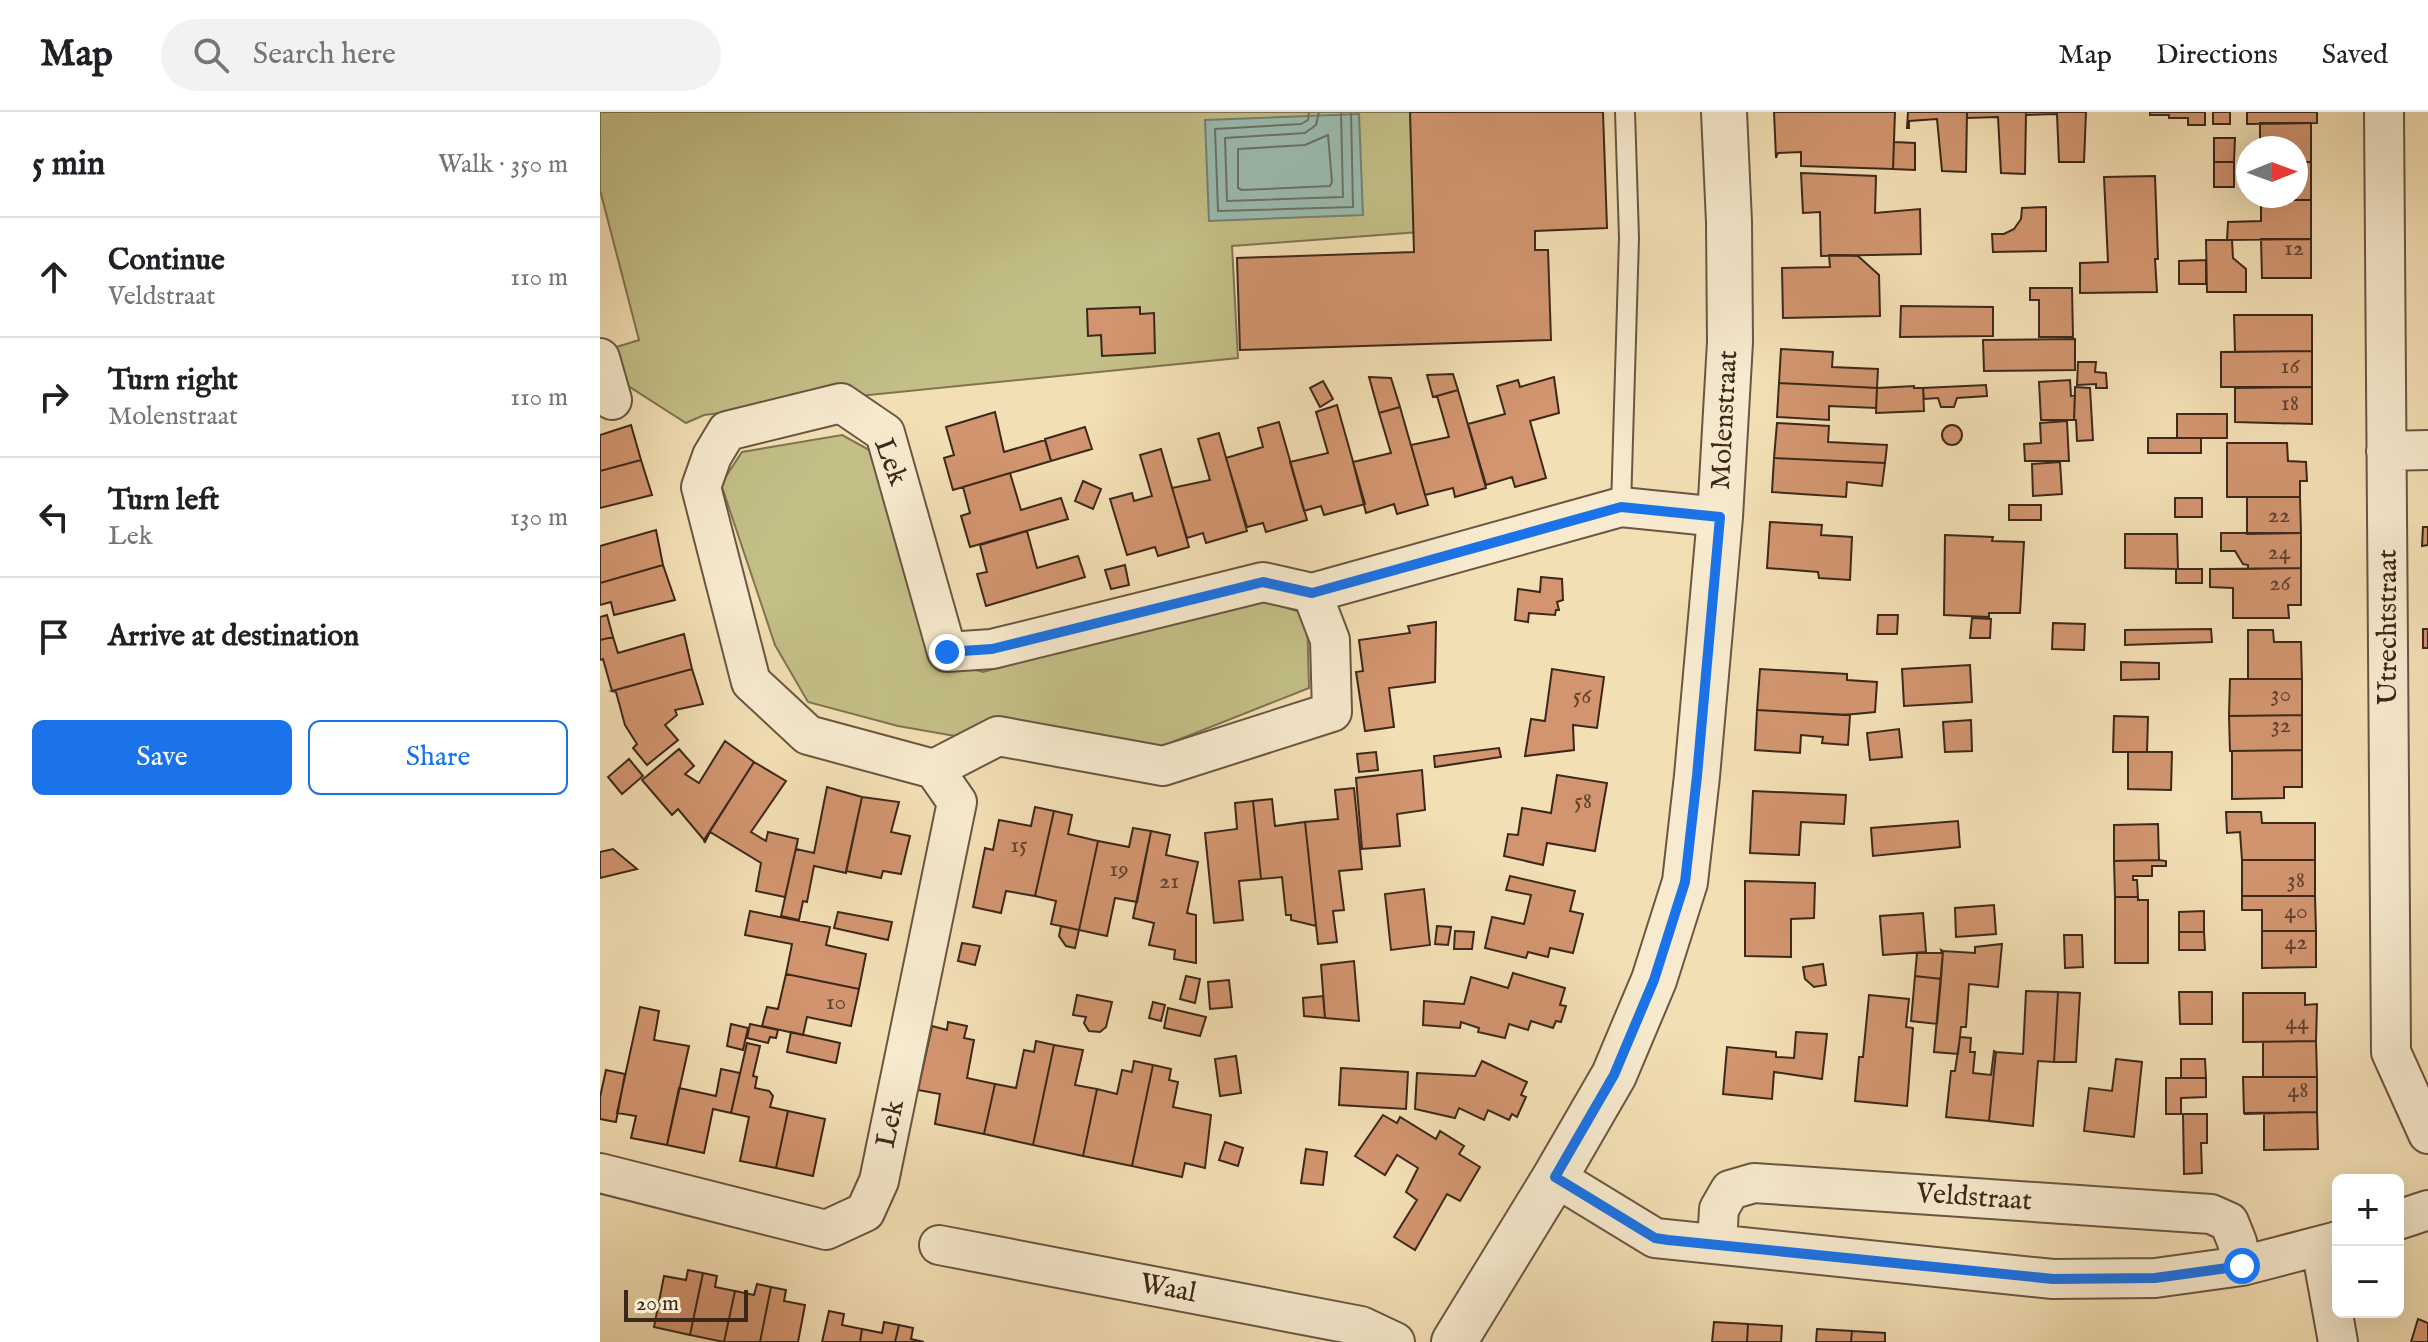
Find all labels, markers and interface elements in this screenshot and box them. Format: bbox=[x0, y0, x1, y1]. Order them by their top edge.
search box bbox=[161, 19, 721, 91]
text: Map bbox=[40, 31, 113, 79]
icon: search bbox=[189, 33, 233, 77]
text: Search here bbox=[253, 36, 396, 74]
text: Map bbox=[2058, 38, 2112, 73]
text: Directions bbox=[2156, 38, 2278, 73]
text: Saved bbox=[2322, 38, 2388, 73]
north arrow bbox=[2236, 136, 2308, 208]
text: 5 min bbox=[32, 143, 105, 186]
text: Walk · 350 m bbox=[438, 148, 568, 181]
house number: 12 bbox=[2284, 233, 2304, 264]
text: Continue bbox=[108, 242, 225, 280]
icon: ahead bbox=[32, 255, 76, 299]
text: 110 m bbox=[510, 261, 568, 294]
text: Veldstraat bbox=[108, 280, 216, 313]
street label: Molenstraat bbox=[1704, 349, 1746, 491]
house number: 16 bbox=[2280, 351, 2300, 382]
text: Turn right bbox=[108, 362, 238, 400]
icon: right bbox=[32, 375, 76, 419]
text: 110 m bbox=[510, 381, 568, 414]
house number: 18 bbox=[2281, 388, 2299, 419]
text: Molenstraat bbox=[108, 400, 238, 433]
street label: Lek bbox=[865, 433, 915, 492]
text: Turn left bbox=[108, 482, 219, 520]
icon: left bbox=[32, 495, 76, 539]
house number: 22 bbox=[2268, 500, 2290, 531]
text: 130 m bbox=[510, 501, 568, 534]
text: Lek bbox=[108, 520, 153, 553]
house number: 24 bbox=[2267, 537, 2291, 568]
street label: Utrechtstraat bbox=[2371, 549, 2406, 705]
house number: 26 bbox=[2269, 568, 2292, 599]
icon: arrive bbox=[32, 615, 76, 659]
text: Arrive at destination bbox=[108, 618, 359, 656]
route end bbox=[929, 634, 965, 670]
house number: 30 bbox=[2271, 679, 2291, 710]
house number: 56 bbox=[1573, 681, 1592, 712]
house number: 32 bbox=[2271, 710, 2291, 741]
button: Save bbox=[32, 720, 292, 795]
button: Share bbox=[308, 720, 568, 795]
house number: 58 bbox=[1574, 786, 1592, 817]
house number: 15 bbox=[1010, 830, 1028, 861]
house number: 19 bbox=[1109, 854, 1129, 885]
house number: 38 bbox=[2287, 865, 2305, 896]
house number: 21 bbox=[1159, 866, 1179, 897]
house number: 40 bbox=[2284, 896, 2308, 927]
house number: 42 bbox=[2284, 927, 2308, 958]
house number: 10 bbox=[826, 987, 846, 1018]
house number: 44 bbox=[2285, 1007, 2309, 1038]
house number: 48 bbox=[2287, 1075, 2309, 1106]
street label: Lek bbox=[869, 1096, 913, 1151]
map controls bbox=[2332, 1174, 2404, 1318]
button: + bbox=[2332, 1174, 2404, 1246]
street label: Veldstraat bbox=[1914, 1176, 2033, 1220]
button: − bbox=[2332, 1246, 2404, 1318]
route start bbox=[2224, 1248, 2260, 1284]
street label: Waal bbox=[1137, 1266, 1200, 1312]
scale bar bbox=[624, 1286, 748, 1322]
text: 20 m bbox=[636, 1290, 679, 1318]

